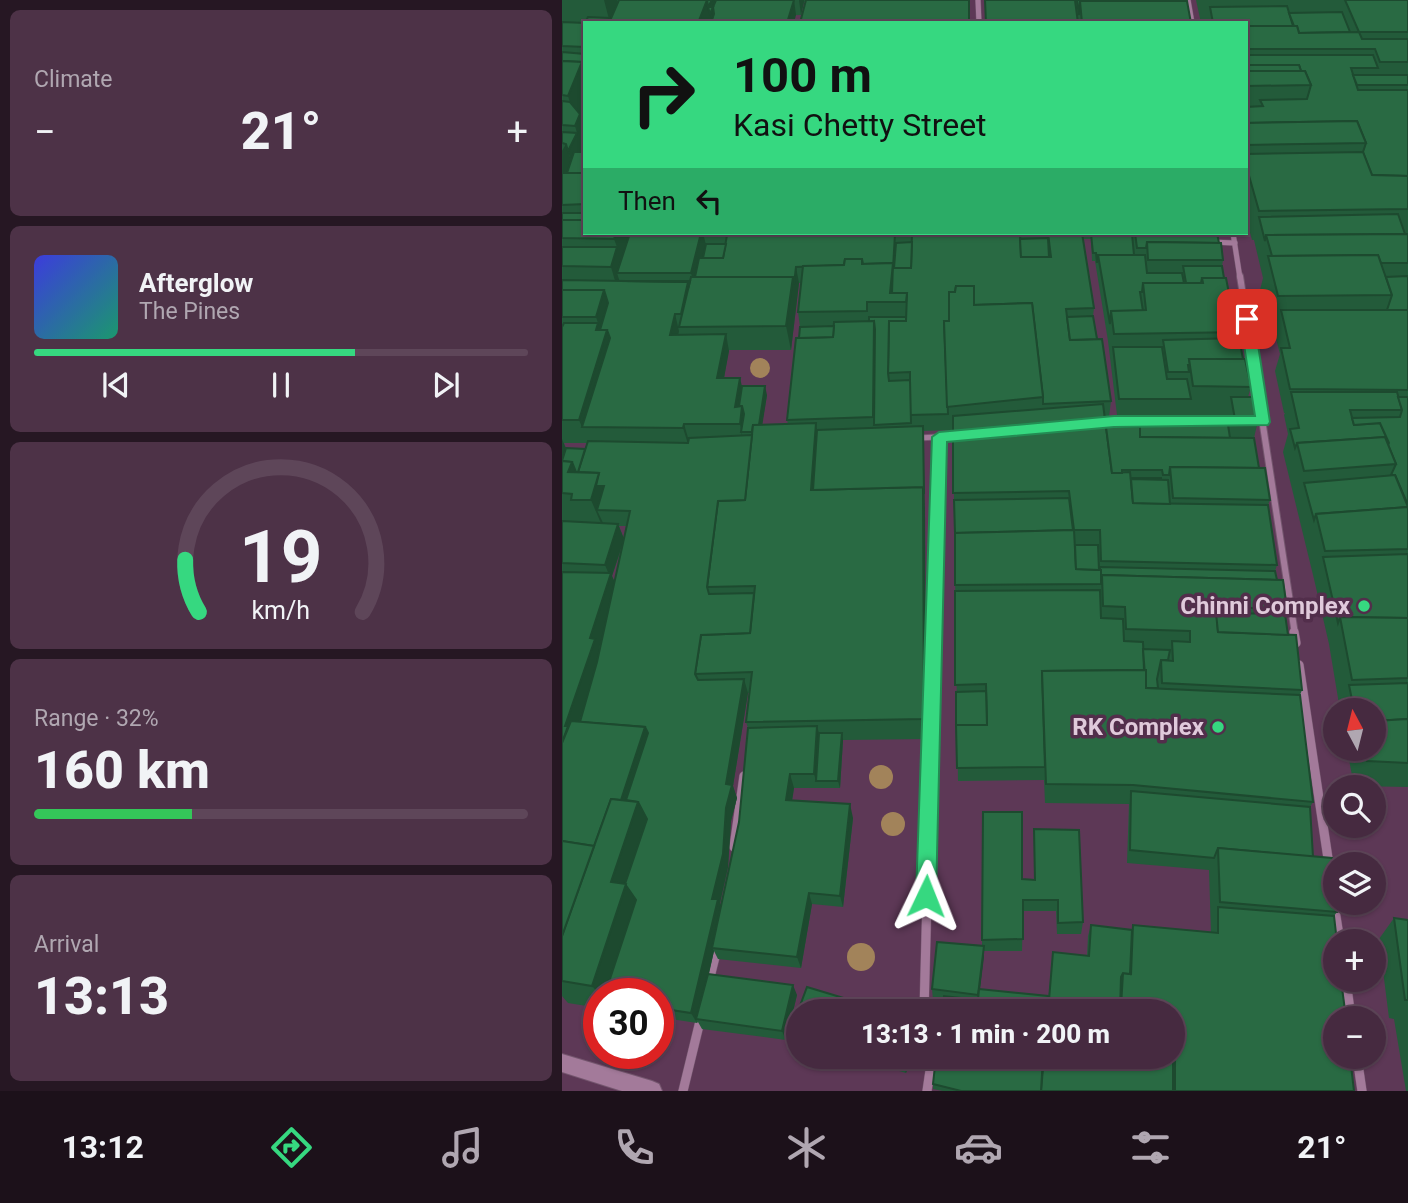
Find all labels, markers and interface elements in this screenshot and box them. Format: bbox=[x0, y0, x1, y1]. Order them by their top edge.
text: 100 m bbox=[733, 47, 872, 104]
icon: right bbox=[618, 49, 709, 140]
text: Climate bbox=[34, 66, 113, 93]
text: 21° bbox=[241, 101, 321, 162]
text: Kasi Chetty Street bbox=[733, 106, 987, 144]
text: − bbox=[34, 110, 56, 154]
text: + bbox=[506, 110, 528, 154]
icon: left bbox=[690, 182, 728, 220]
text: Then bbox=[618, 186, 676, 216]
text: Afterglow bbox=[139, 268, 253, 298]
pin bbox=[1217, 289, 1277, 349]
text: The Pines bbox=[139, 298, 240, 325]
icon: arrive bbox=[1228, 300, 1266, 338]
icon: previous bbox=[97, 366, 135, 404]
icon: pause bbox=[262, 366, 300, 404]
icon: next bbox=[427, 366, 465, 404]
text: 19 bbox=[239, 514, 323, 600]
place label: Chinni Complex bbox=[1180, 592, 1351, 620]
text: km/h bbox=[252, 595, 310, 624]
marker: Chinni Complex bbox=[1356, 598, 1372, 614]
north arrow bbox=[1323, 698, 1386, 761]
map controls bbox=[1323, 698, 1386, 1069]
text: Range · 32% bbox=[34, 705, 159, 732]
place label: RK Complex bbox=[1072, 713, 1205, 741]
marker: RK Complex bbox=[1210, 719, 1226, 735]
text: 160 km bbox=[34, 740, 210, 801]
button: search bbox=[1323, 775, 1386, 838]
button: layers bbox=[1323, 852, 1386, 915]
position arrow bbox=[889, 859, 963, 933]
button: + bbox=[1323, 929, 1386, 992]
text: Arrival bbox=[34, 931, 99, 958]
text: 13:13 bbox=[34, 966, 169, 1027]
speed limit sign: 30 bbox=[583, 978, 674, 1069]
button: − bbox=[1323, 1006, 1386, 1069]
text: 13:13 · 1 min · 200 m bbox=[861, 1019, 1110, 1049]
icon: directions bbox=[267, 1123, 316, 1172]
icon: music bbox=[438, 1123, 487, 1172]
icon: phone bbox=[610, 1123, 659, 1172]
icon: climate bbox=[782, 1123, 831, 1172]
icon: car bbox=[954, 1123, 1003, 1172]
icon: filters bbox=[1126, 1123, 1175, 1172]
text: 13:12 bbox=[61, 1128, 144, 1166]
text: 21° bbox=[1297, 1128, 1347, 1166]

